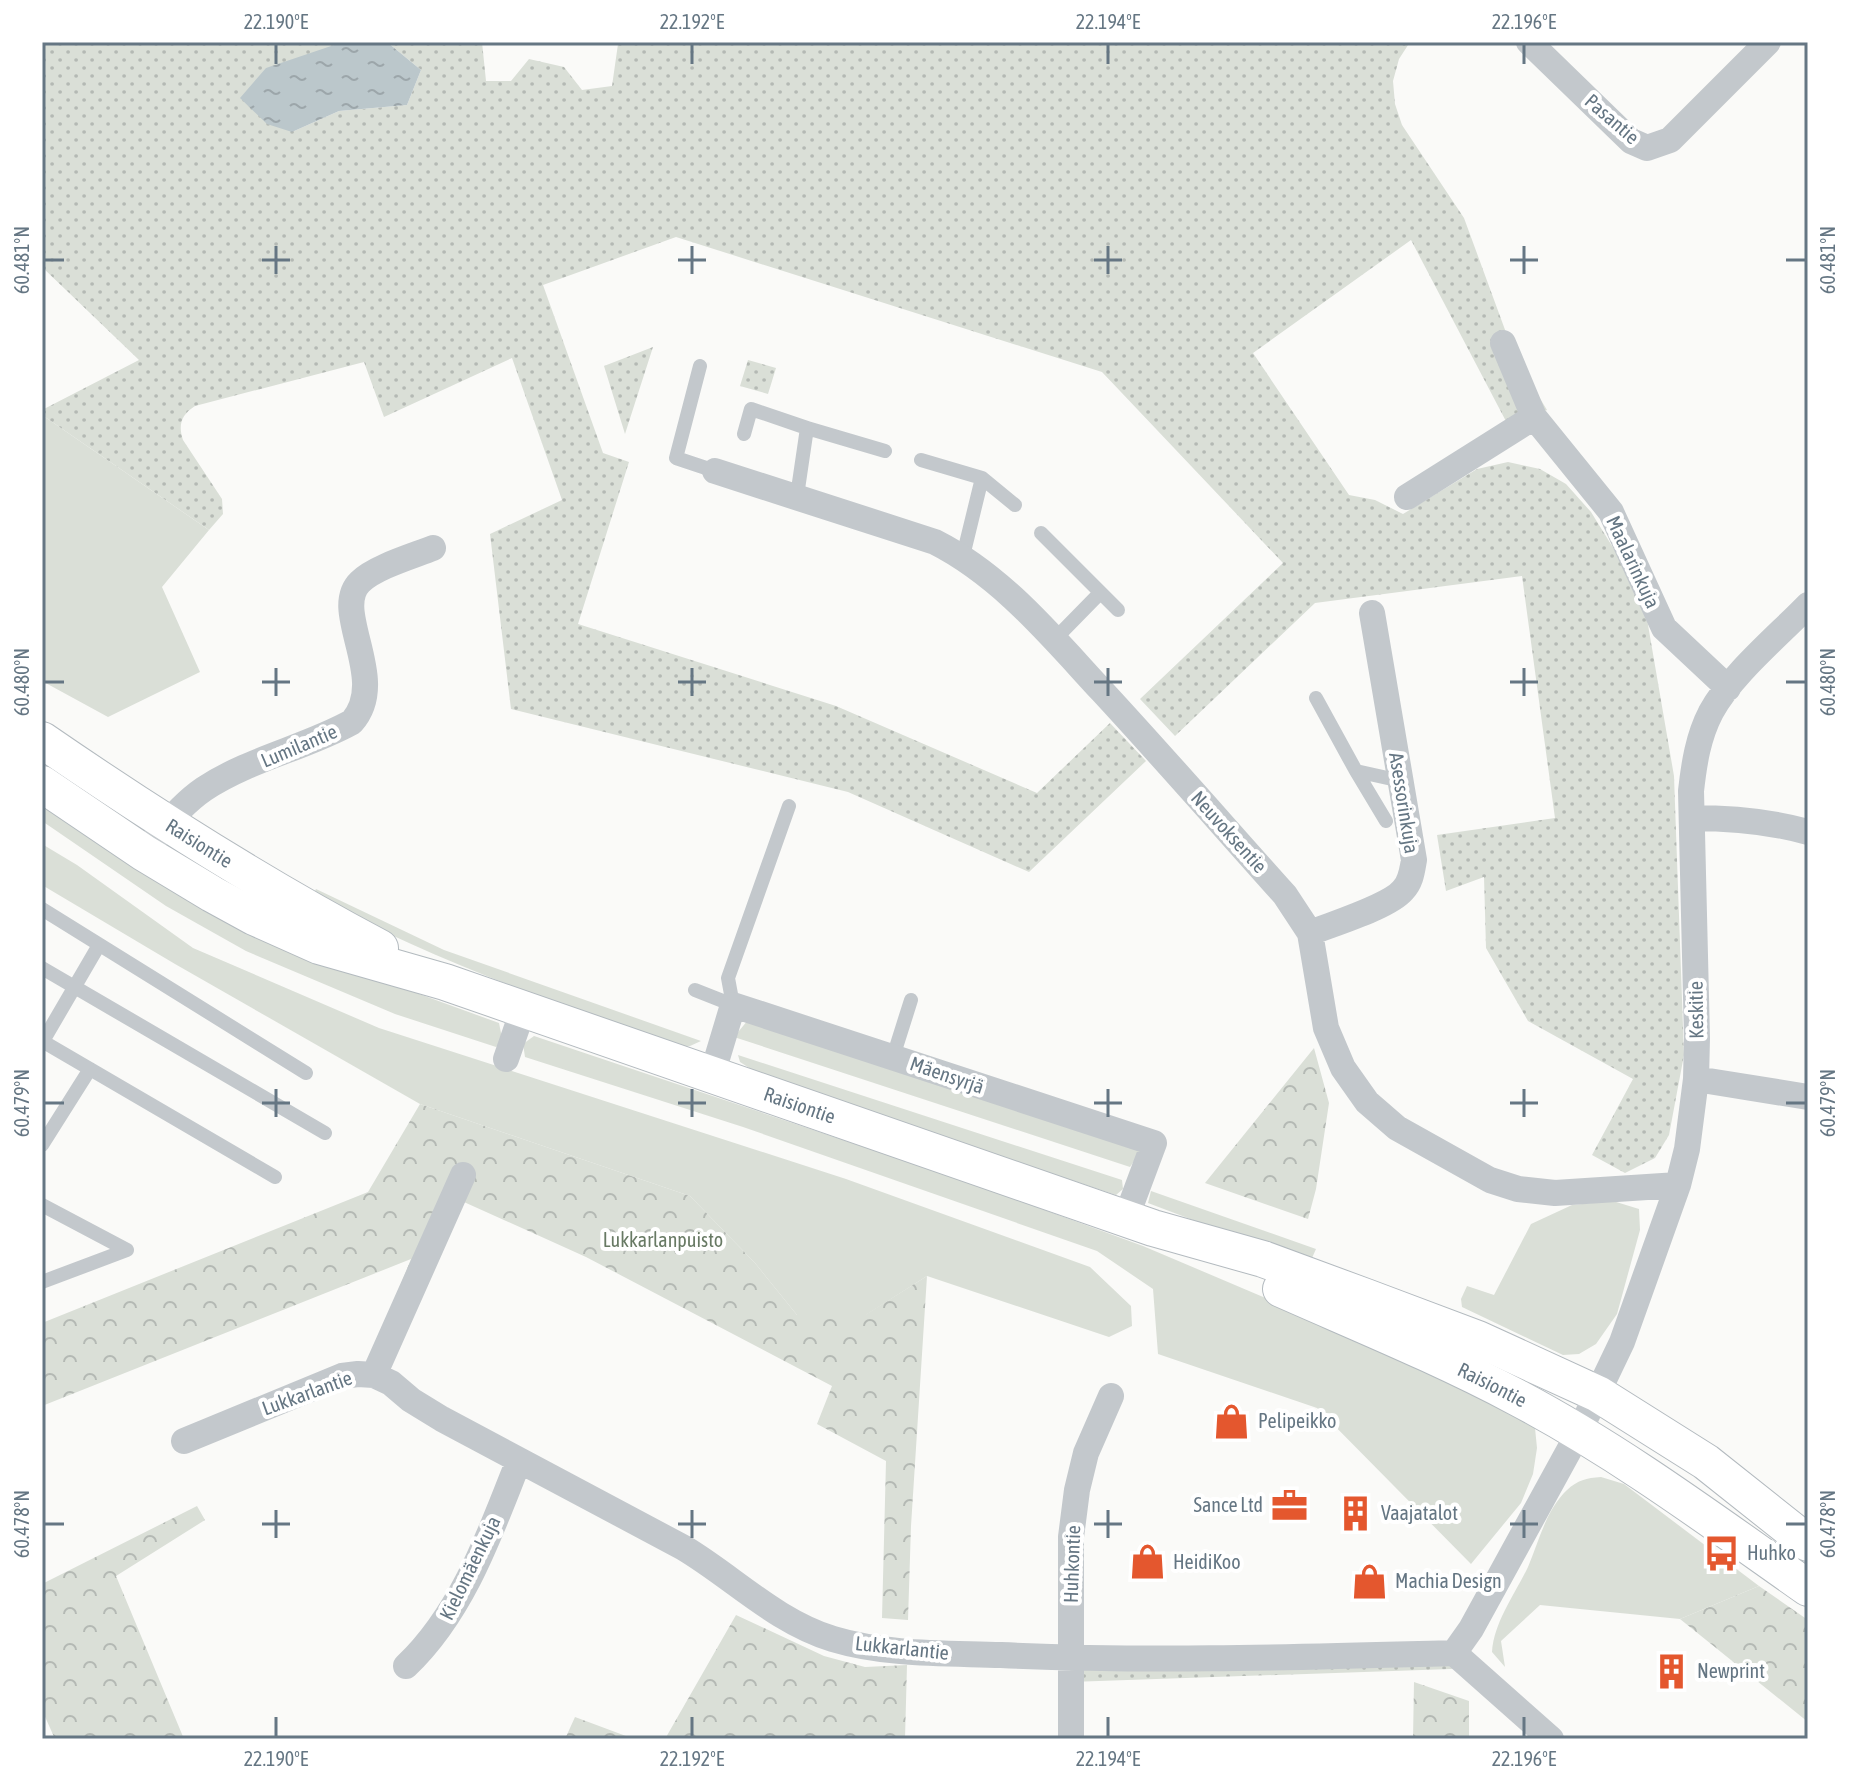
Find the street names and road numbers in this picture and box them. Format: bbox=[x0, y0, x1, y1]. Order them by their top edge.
street label: Pasantie bbox=[1581, 89, 1644, 148]
street label: Maalarinkuja bbox=[1602, 512, 1665, 612]
street label: Lumilantie bbox=[257, 719, 340, 772]
street label: Asessorinkuja bbox=[1385, 751, 1424, 855]
street label: Neuvoksentie bbox=[1187, 786, 1272, 877]
street label: Raisiontie bbox=[162, 813, 237, 872]
street label: Keskitie bbox=[1683, 981, 1708, 1039]
street label: Mäensyrjä bbox=[907, 1051, 987, 1098]
street label: Raisiontie bbox=[761, 1082, 839, 1128]
street label: Raisiontie bbox=[1454, 1358, 1531, 1412]
street label: Lukkarlantie bbox=[259, 1366, 355, 1419]
street label: Kielomäenkuja bbox=[434, 1512, 505, 1624]
street label: Huhkontie bbox=[1059, 1525, 1084, 1603]
street label: Lukkarlantie bbox=[854, 1631, 950, 1664]

